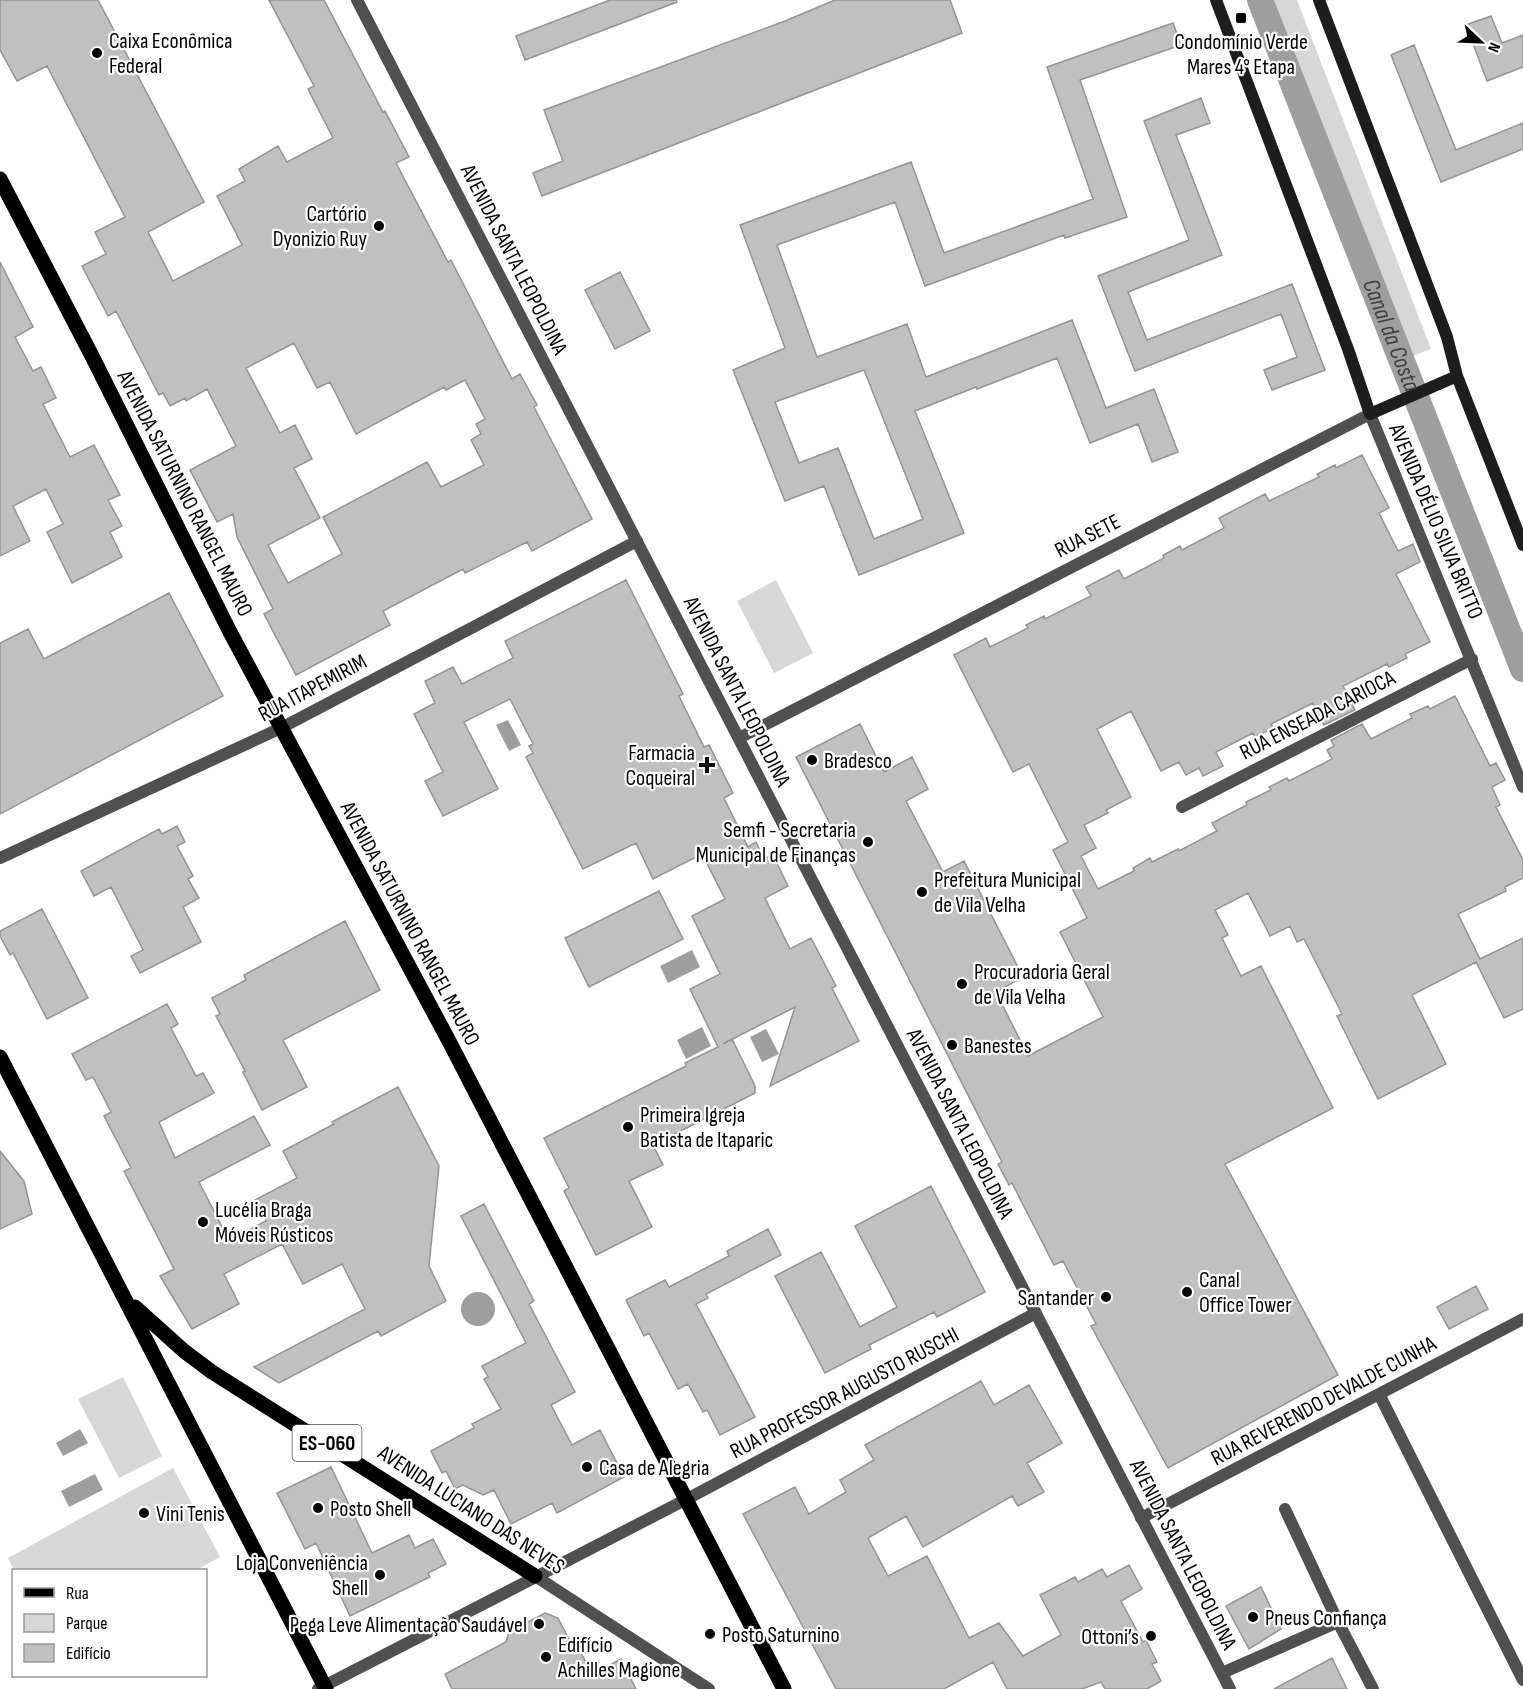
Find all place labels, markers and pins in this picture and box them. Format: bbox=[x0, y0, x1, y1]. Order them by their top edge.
marker: Condomínio Verde Mares 4° Etapa bbox=[1234, 11, 1248, 25]
place label: Caixa Econômica Federal bbox=[109, 28, 232, 80]
place label: Condomínio Verde Mares 4° Etapa bbox=[1174, 29, 1308, 81]
marker: Caixa Econômica Federal bbox=[90, 46, 104, 60]
place label: Cartório Dyonizio Ruy bbox=[273, 201, 368, 253]
marker: Cartório Dyonizio Ruy bbox=[372, 219, 386, 233]
place label: Farmacia Coqueiral bbox=[626, 740, 695, 792]
place label: Bradesco bbox=[824, 748, 892, 775]
marker: Bradesco bbox=[805, 753, 819, 767]
marker: Farmacia Coqueiral bbox=[700, 758, 714, 772]
place label: Semfi - Secretaria Municipal de Finanças bbox=[696, 817, 856, 869]
marker: Semfi - Secretaria Municipal de Finanças bbox=[861, 835, 875, 849]
place label: Prefeitura Municipal de Vila Velha bbox=[934, 867, 1081, 919]
marker: Prefeitura Municipal de Vila Velha bbox=[915, 885, 929, 899]
place label: Procuradoria Geral de Vila Velha bbox=[974, 959, 1110, 1011]
marker: Procuradoria Geral de Vila Velha bbox=[955, 977, 969, 991]
place label: Banestes bbox=[964, 1033, 1032, 1060]
marker: Banestes bbox=[945, 1038, 959, 1052]
place label: Primeira Igreja Batista de Itaparic bbox=[640, 1102, 773, 1154]
marker: Primeira Igreja Batista de Itaparic bbox=[621, 1120, 635, 1134]
place label: Lucélia Braga Móveis Rústicos bbox=[215, 1197, 334, 1249]
marker: Lucélia Braga Móveis Rústicos bbox=[196, 1215, 210, 1229]
place label: Canal Office Tower bbox=[1199, 1267, 1292, 1319]
place label: Santander bbox=[1018, 1285, 1094, 1312]
marker: Canal Office Tower bbox=[1180, 1285, 1194, 1299]
marker: Santander bbox=[1099, 1290, 1113, 1304]
place label: Casa de Alegria bbox=[599, 1455, 709, 1482]
marker: Casa de Alegria bbox=[580, 1460, 594, 1474]
place label: Posto Shell bbox=[330, 1496, 411, 1523]
place label: Vini Tenis bbox=[156, 1501, 225, 1528]
marker: Posto Shell bbox=[311, 1501, 325, 1515]
marker: Vini Tenis bbox=[137, 1506, 151, 1520]
place label: Loja Conveniência Shell bbox=[236, 1550, 368, 1602]
marker: Loja Conveniência Shell bbox=[373, 1568, 387, 1582]
place label: Pneus Confiança bbox=[1265, 1605, 1387, 1632]
marker: Pneus Confiança bbox=[1246, 1610, 1260, 1624]
place label: Pega Leve Alimentação Saudável bbox=[290, 1612, 527, 1639]
marker: Pega Leve Alimentação Saudável bbox=[532, 1617, 546, 1631]
place label: Posto Saturnino bbox=[722, 1622, 840, 1649]
place label: Ottoni’s bbox=[1081, 1624, 1139, 1651]
marker: Posto Saturnino bbox=[703, 1627, 717, 1641]
marker: Ottoni’s bbox=[1144, 1629, 1158, 1643]
place label: Edifício Achilles Magione bbox=[557, 1632, 680, 1684]
marker: Edifício Achilles Magione bbox=[539, 1650, 553, 1664]

